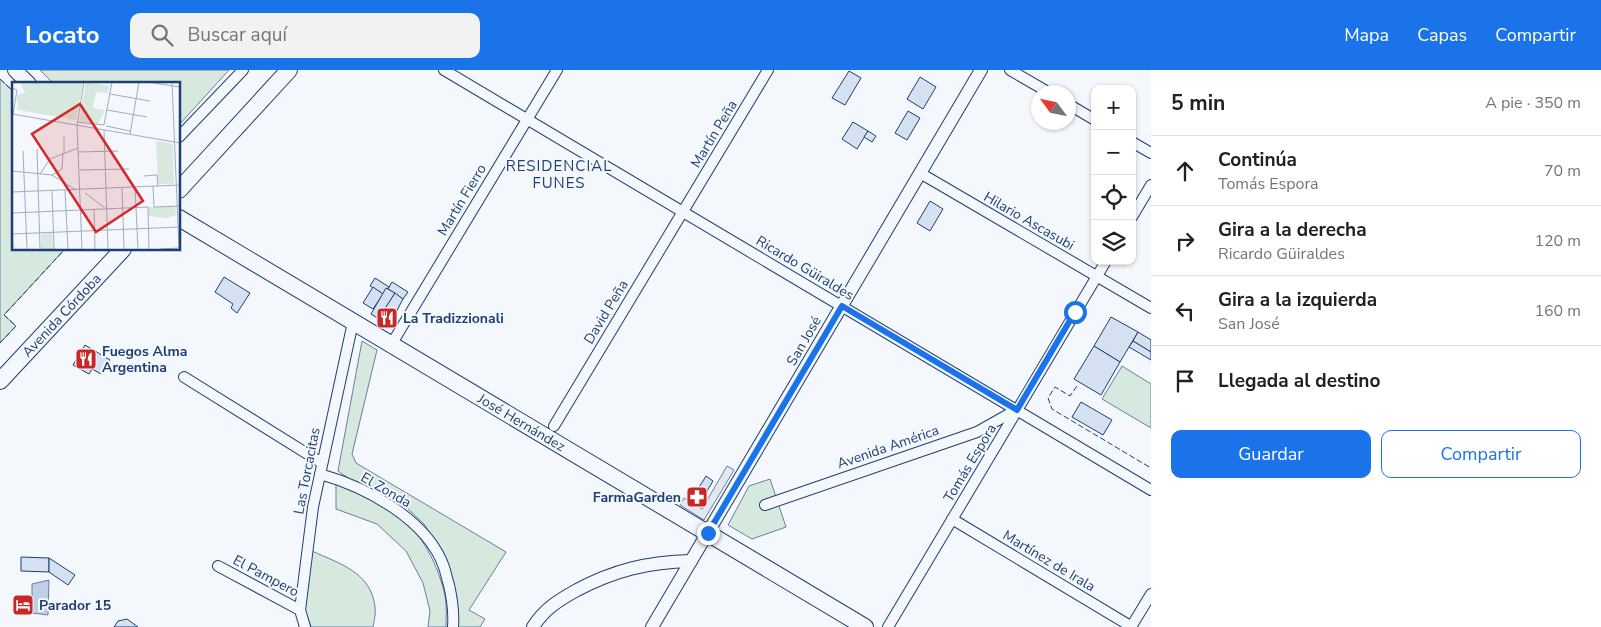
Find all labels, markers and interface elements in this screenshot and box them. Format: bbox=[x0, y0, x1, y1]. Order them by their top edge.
search box bbox=[130, 13, 480, 58]
text: Locato bbox=[25, 19, 100, 51]
icon: search bbox=[148, 21, 176, 49]
text: Buscar aquí bbox=[188, 22, 287, 48]
text: Mapa bbox=[1344, 23, 1389, 47]
text: Capas bbox=[1417, 23, 1467, 47]
text: Compartir bbox=[1495, 23, 1576, 47]
inset map bbox=[12, 82, 180, 250]
north arrow bbox=[1031, 85, 1076, 130]
map controls bbox=[1091, 85, 1136, 265]
button: + bbox=[1091, 85, 1136, 130]
text: 5 min bbox=[1171, 89, 1225, 117]
text: A pie · 350 m bbox=[1485, 92, 1581, 114]
street label: Martín Peña bbox=[686, 97, 742, 171]
button: − bbox=[1091, 130, 1136, 175]
text: Continúa bbox=[1218, 147, 1297, 173]
district label: RESIDENCIAL FUNES bbox=[506, 156, 612, 193]
icon: ahead bbox=[1171, 157, 1199, 185]
street label: Martín Fierro bbox=[433, 160, 491, 239]
text: 70 m bbox=[1544, 160, 1581, 182]
text: Tomás Espora bbox=[1218, 173, 1319, 195]
button: locate bbox=[1091, 175, 1136, 220]
street label: Hilario Ascasubi bbox=[980, 187, 1078, 255]
text: Gira a la derecha bbox=[1218, 217, 1367, 243]
button: layers bbox=[1091, 220, 1136, 265]
icon: right bbox=[1171, 227, 1199, 255]
text: 120 m bbox=[1534, 230, 1581, 252]
street label: Ricardo Güiraldes bbox=[753, 231, 858, 305]
text: Ricardo Güiraldes bbox=[1218, 243, 1345, 265]
street label: Avenida Córdoba bbox=[18, 269, 105, 361]
street label: David Peña bbox=[579, 277, 633, 347]
text: Gira a la izquierda bbox=[1218, 287, 1377, 313]
icon: left bbox=[1171, 297, 1199, 325]
text: 160 m bbox=[1534, 300, 1581, 322]
route start bbox=[1064, 301, 1087, 324]
restaurant icon: La Tradizzionali bbox=[375, 306, 399, 330]
place label: La Tradizzionali bbox=[403, 309, 504, 328]
street label: San José bbox=[782, 313, 826, 369]
text: San José bbox=[1218, 313, 1280, 335]
place label: Fuegos Alma Argentina bbox=[102, 342, 187, 377]
restaurant icon: Fuegos Alma Argentina bbox=[74, 347, 98, 371]
icon: arrive bbox=[1171, 367, 1199, 395]
text: Llegada al destino bbox=[1218, 368, 1380, 394]
street label: José Hernández bbox=[474, 388, 569, 456]
street label: Tomás Espora bbox=[939, 420, 1001, 506]
street label: Avenida América bbox=[835, 421, 941, 473]
street label: Las Torcacitas bbox=[289, 426, 325, 516]
button: Guardar bbox=[1171, 430, 1371, 478]
button: Compartir bbox=[1381, 430, 1581, 478]
street label: El Zonda bbox=[357, 468, 415, 512]
pharmacy icon: FarmaGarden bbox=[685, 485, 709, 509]
place label: FarmaGarden bbox=[593, 488, 681, 507]
route end bbox=[697, 522, 720, 545]
street label: Martínez de Irala bbox=[999, 526, 1099, 596]
street label: El Pampero bbox=[230, 551, 302, 601]
hotel icon: Parador 15 bbox=[11, 593, 35, 617]
place label: Parador 15 bbox=[39, 596, 111, 615]

